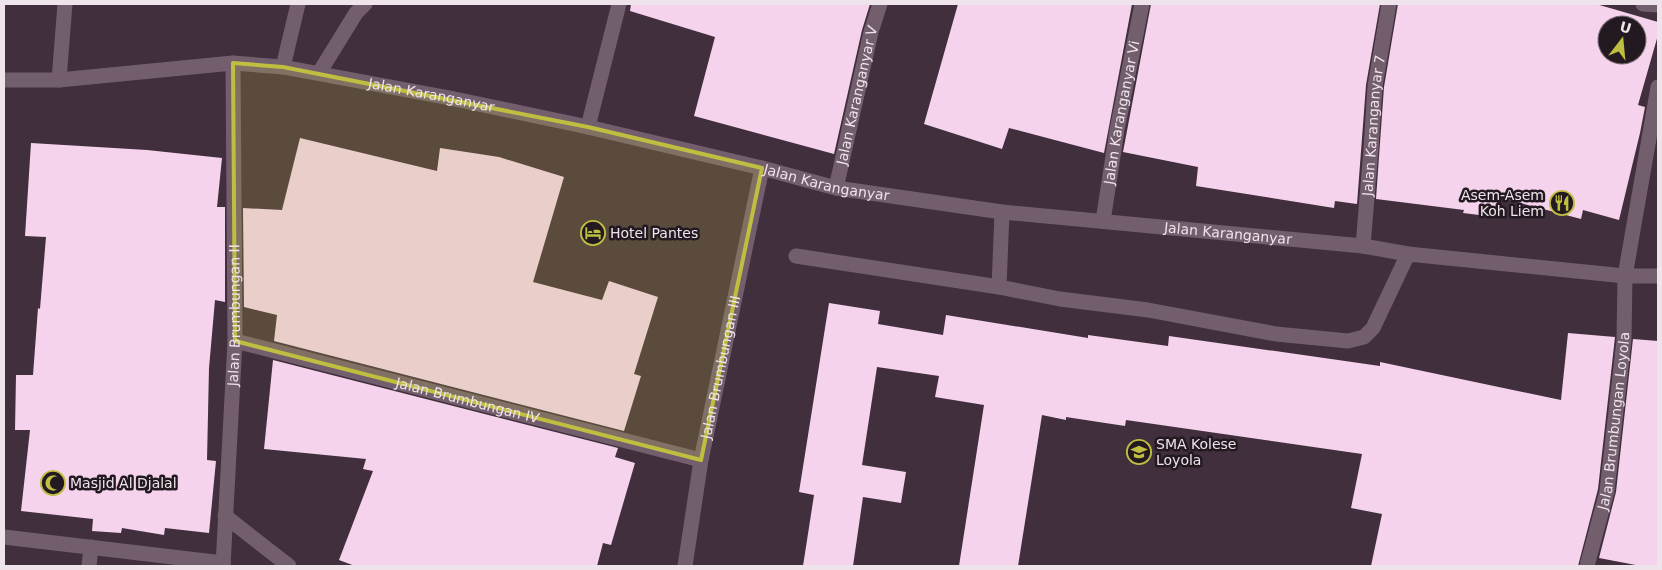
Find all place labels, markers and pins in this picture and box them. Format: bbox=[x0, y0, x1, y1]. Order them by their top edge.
place label: Asem-Asem Koh Liem bbox=[1461, 187, 1544, 219]
restaurant icon: Asem-Asem Koh Liem bbox=[1549, 190, 1575, 216]
hotel icon: Hotel Pantes bbox=[580, 220, 606, 246]
place label: Hotel Pantes bbox=[610, 225, 698, 241]
place label: SMA Kolese Loyola bbox=[1156, 436, 1236, 468]
school or university icon: SMA Kolese Loyola bbox=[1126, 439, 1152, 465]
mosque icon: Masjid Al Djalal bbox=[40, 470, 66, 496]
place label: Masjid Al Djalal bbox=[70, 475, 177, 491]

